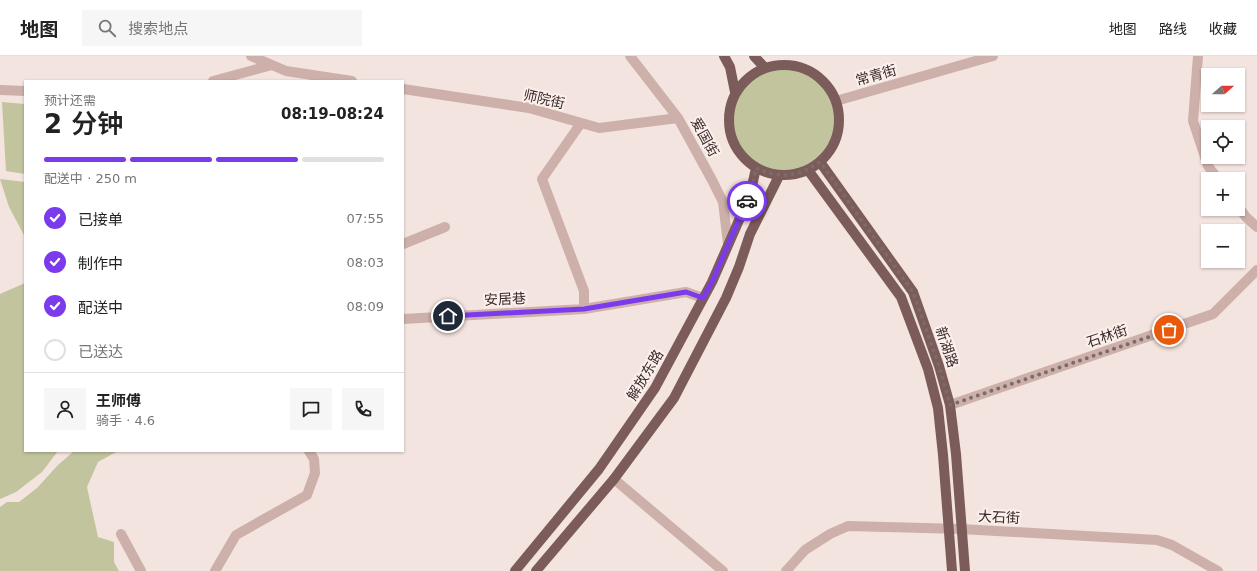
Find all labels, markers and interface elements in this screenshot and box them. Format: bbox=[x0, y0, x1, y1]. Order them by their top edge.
search box bbox=[82, 10, 362, 46]
icon: search bbox=[96, 17, 118, 39]
text: 地图 bbox=[20, 18, 58, 40]
text: 搜索地点 bbox=[128, 20, 188, 38]
text: 地图 bbox=[1109, 21, 1137, 37]
text: 路线 bbox=[1159, 21, 1187, 37]
text: 收藏 bbox=[1209, 21, 1237, 37]
street label: 常青街 bbox=[854, 62, 898, 88]
north arrow bbox=[1201, 68, 1245, 112]
map controls bbox=[1201, 68, 1245, 268]
street label: 师院街 bbox=[522, 86, 566, 112]
text: 预计还需 bbox=[44, 93, 96, 108]
text: 08:19–08:24 bbox=[281, 105, 384, 123]
text: 2 分钟 bbox=[44, 109, 123, 139]
street label: 爱国街 bbox=[688, 115, 722, 159]
button: locate bbox=[1201, 120, 1245, 164]
text: 配送中 · 250 m bbox=[44, 171, 137, 186]
button: + bbox=[1201, 172, 1245, 216]
courier bbox=[727, 181, 767, 221]
icon: car bbox=[736, 190, 758, 212]
icon: check bbox=[44, 207, 66, 229]
text: 已接单 bbox=[78, 211, 123, 229]
text: 07:55 bbox=[347, 211, 384, 226]
button: − bbox=[1201, 224, 1245, 268]
icon: check bbox=[44, 251, 66, 273]
text: 制作中 bbox=[78, 255, 123, 273]
text: 08:03 bbox=[347, 255, 384, 270]
street label: 安居巷 bbox=[484, 290, 526, 308]
icon: check bbox=[44, 295, 66, 317]
text: 配送中 bbox=[78, 299, 123, 317]
text: 08:09 bbox=[347, 299, 384, 314]
pin bbox=[431, 299, 465, 333]
icon: home bbox=[437, 305, 459, 327]
pin bbox=[1152, 313, 1186, 347]
icon: bag bbox=[1158, 319, 1180, 341]
street label: 石林街 bbox=[1085, 322, 1129, 350]
street label: 新湖路 bbox=[933, 325, 961, 369]
text: 已送达 bbox=[78, 343, 123, 361]
street label: 解放东路 bbox=[624, 347, 666, 403]
button: person bbox=[44, 388, 86, 430]
button: chat bbox=[290, 388, 332, 430]
button: phone bbox=[342, 388, 384, 430]
text: 王师傅 bbox=[96, 392, 141, 410]
text: 骑手 · 4.6 bbox=[96, 413, 155, 428]
street label: 大石街 bbox=[978, 508, 1020, 526]

